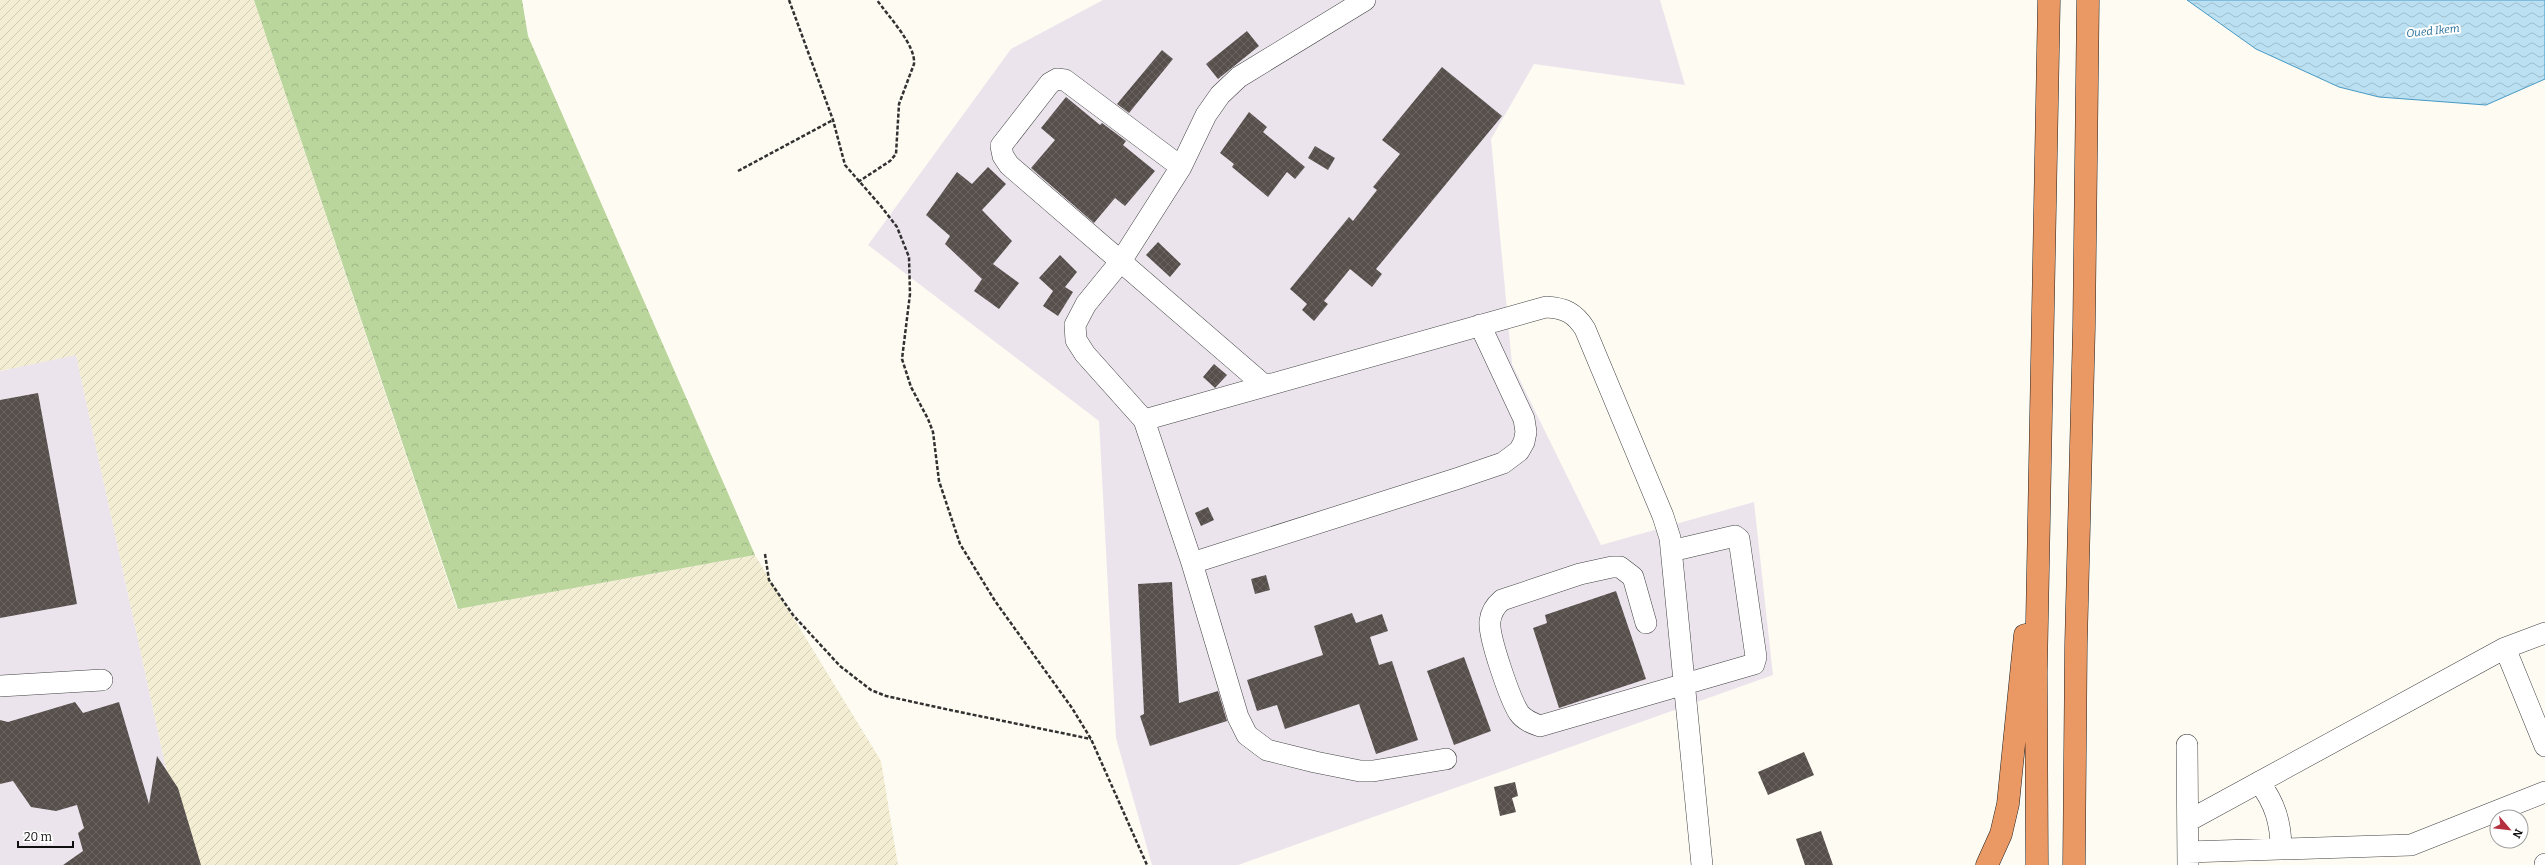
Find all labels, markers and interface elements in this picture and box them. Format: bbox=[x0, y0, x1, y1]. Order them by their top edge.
water label: Oued Ikem bbox=[2406, 22, 2460, 40]
north arrow bbox=[2489, 809, 2529, 849]
scale bar bbox=[18, 823, 73, 849]
text: N bbox=[2509, 827, 2525, 841]
text: 20 m bbox=[24, 830, 53, 844]

